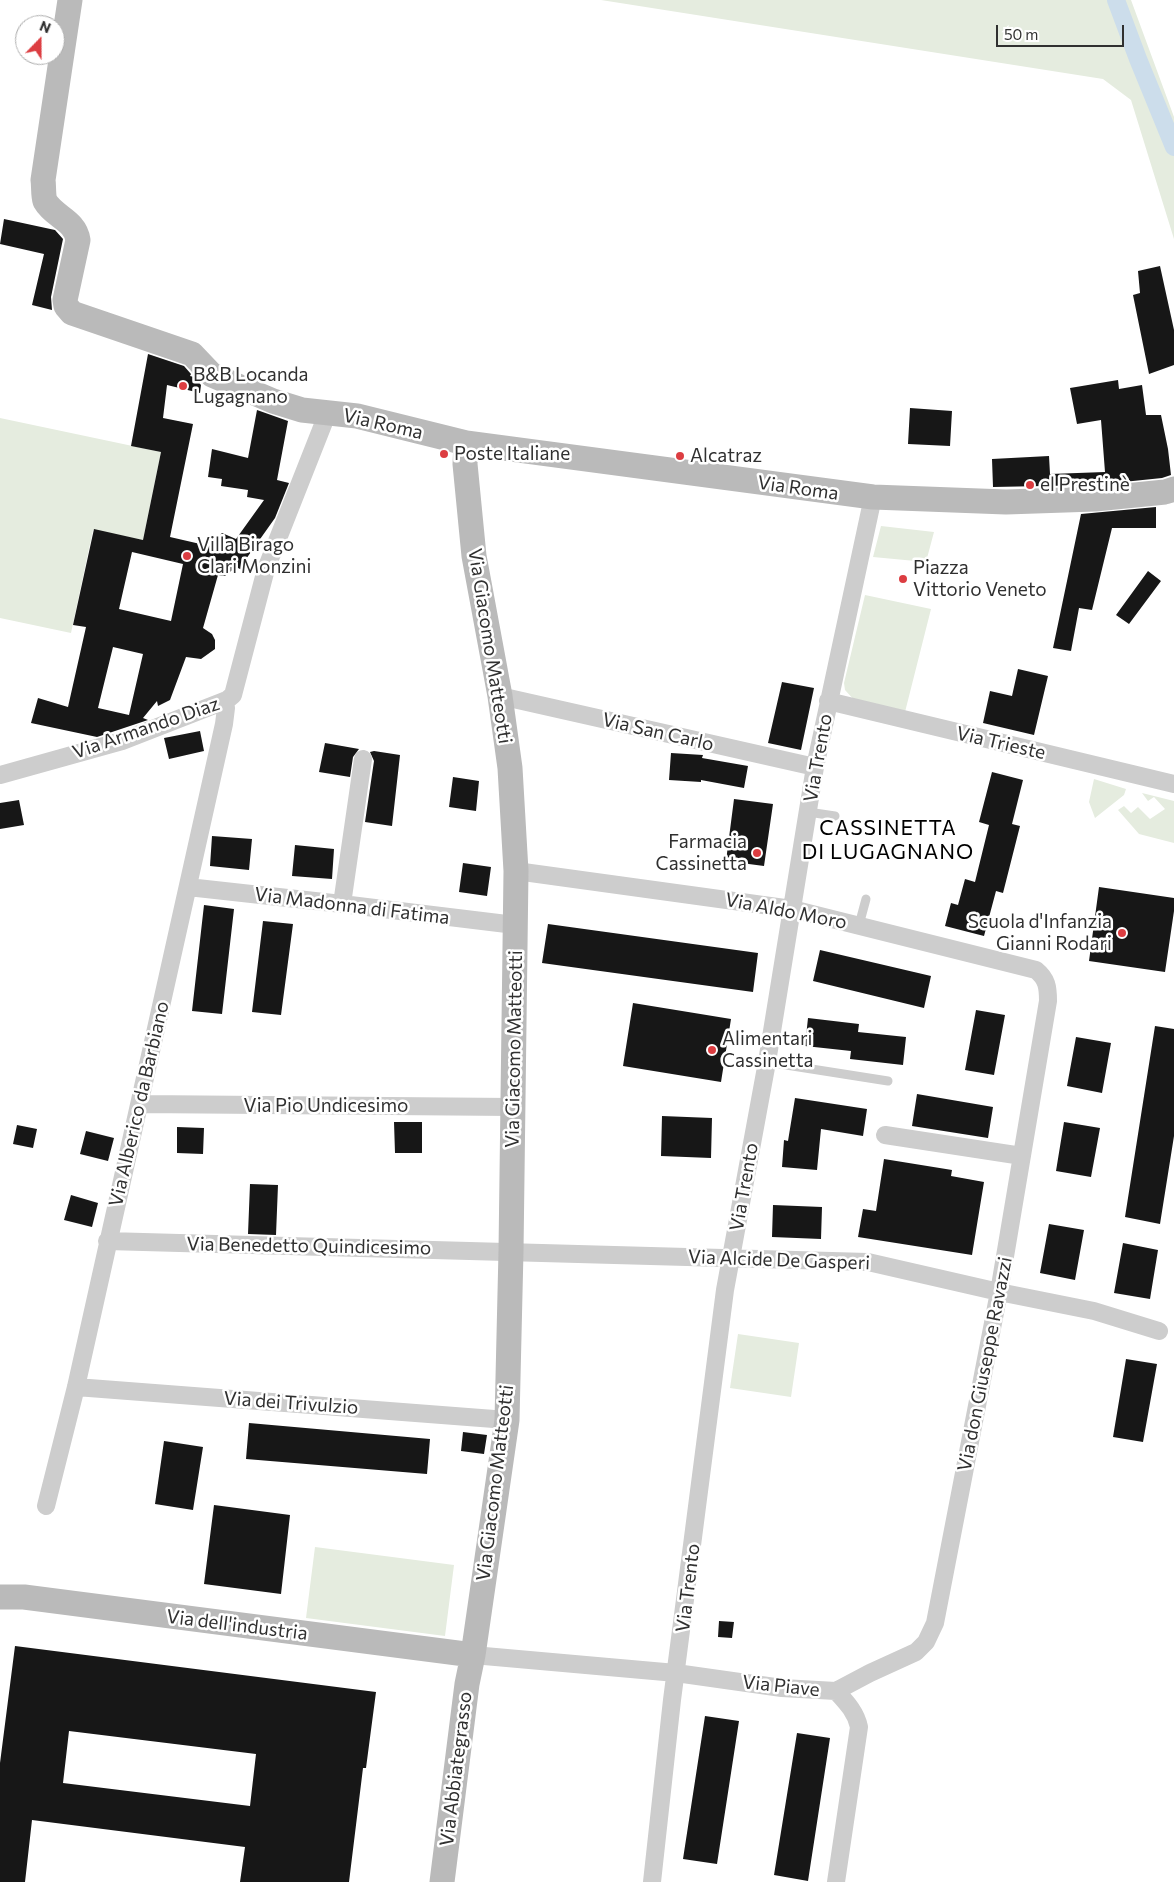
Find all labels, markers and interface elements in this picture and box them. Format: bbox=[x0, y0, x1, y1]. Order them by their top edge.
north arrow bbox=[15, 15, 65, 65]
scale bar bbox=[999, 15, 1126, 47]
text: N bbox=[37, 17, 53, 36]
text: 50 m bbox=[1004, 25, 1038, 43]
place label: B&B Locanda Lugagnano bbox=[193, 364, 308, 408]
marker: B&B Locanda Lugagnano bbox=[177, 380, 189, 392]
street label: Via Roma bbox=[341, 404, 425, 444]
place label: Poste Italiane bbox=[454, 443, 570, 465]
place label: Alcatraz bbox=[690, 445, 762, 467]
marker: Poste Italiane bbox=[438, 448, 450, 460]
marker: Alcatraz bbox=[674, 450, 686, 462]
street label: Via Roma bbox=[756, 471, 840, 505]
place label: el Prestinè bbox=[1040, 474, 1130, 496]
marker: el Prestinè bbox=[1024, 479, 1036, 491]
place label: Villa Birago Clari Monzini bbox=[197, 534, 311, 578]
street label: Via Giacomo Matteotti bbox=[463, 547, 517, 745]
marker: Villa Birago Clari Monzini bbox=[181, 550, 193, 562]
place label: Piazza Vittorio Veneto bbox=[913, 557, 1047, 601]
marker: Piazza Vittorio Veneto bbox=[897, 573, 909, 585]
street label: Via Armando Diaz bbox=[70, 692, 222, 764]
street label: Via San Carlo bbox=[600, 708, 716, 756]
street label: Via Trento bbox=[799, 712, 837, 804]
street label: Via Trieste bbox=[954, 722, 1048, 764]
district label: CASSINETTA DI LUGAGNANO bbox=[800, 815, 976, 865]
place label: Farmacia Cassinetta bbox=[656, 831, 747, 875]
marker: Farmacia Cassinetta bbox=[751, 847, 763, 859]
street label: Via Madonna di Fatima bbox=[253, 883, 451, 929]
street label: Via Aldo Moro bbox=[723, 888, 849, 934]
place label: Scuola d'Infanzia Gianni Rodari bbox=[968, 911, 1112, 955]
marker: Scuola d'Infanzia Gianni Rodari bbox=[1116, 927, 1128, 939]
street label: Via Giacomo Matteotti bbox=[501, 950, 527, 1148]
street label: Via Alberico da Barbiano bbox=[104, 999, 174, 1209]
place label: Alimentari Cassinetta bbox=[722, 1028, 813, 1072]
marker: Alimentari Cassinetta bbox=[706, 1044, 718, 1056]
street label: Via Pio Undicesimo bbox=[244, 1095, 408, 1117]
street label: Via Trento bbox=[725, 1141, 763, 1233]
street label: Via Benedetto Quindicesimo bbox=[187, 1232, 431, 1260]
street label: Via Alcide De Gasperi bbox=[688, 1245, 870, 1275]
street label: Via don Giuseppe Ravazzi bbox=[953, 1255, 1017, 1473]
street label: Via Giacomo Matteotti bbox=[472, 1384, 518, 1582]
street label: Via dei Trivulzio bbox=[223, 1387, 359, 1419]
street label: Via Trento bbox=[671, 1542, 705, 1634]
street label: Via dell'industria bbox=[165, 1605, 309, 1645]
street label: Via Piave bbox=[741, 1671, 821, 1701]
street label: Via Abbiategrasso bbox=[435, 1690, 477, 1848]

